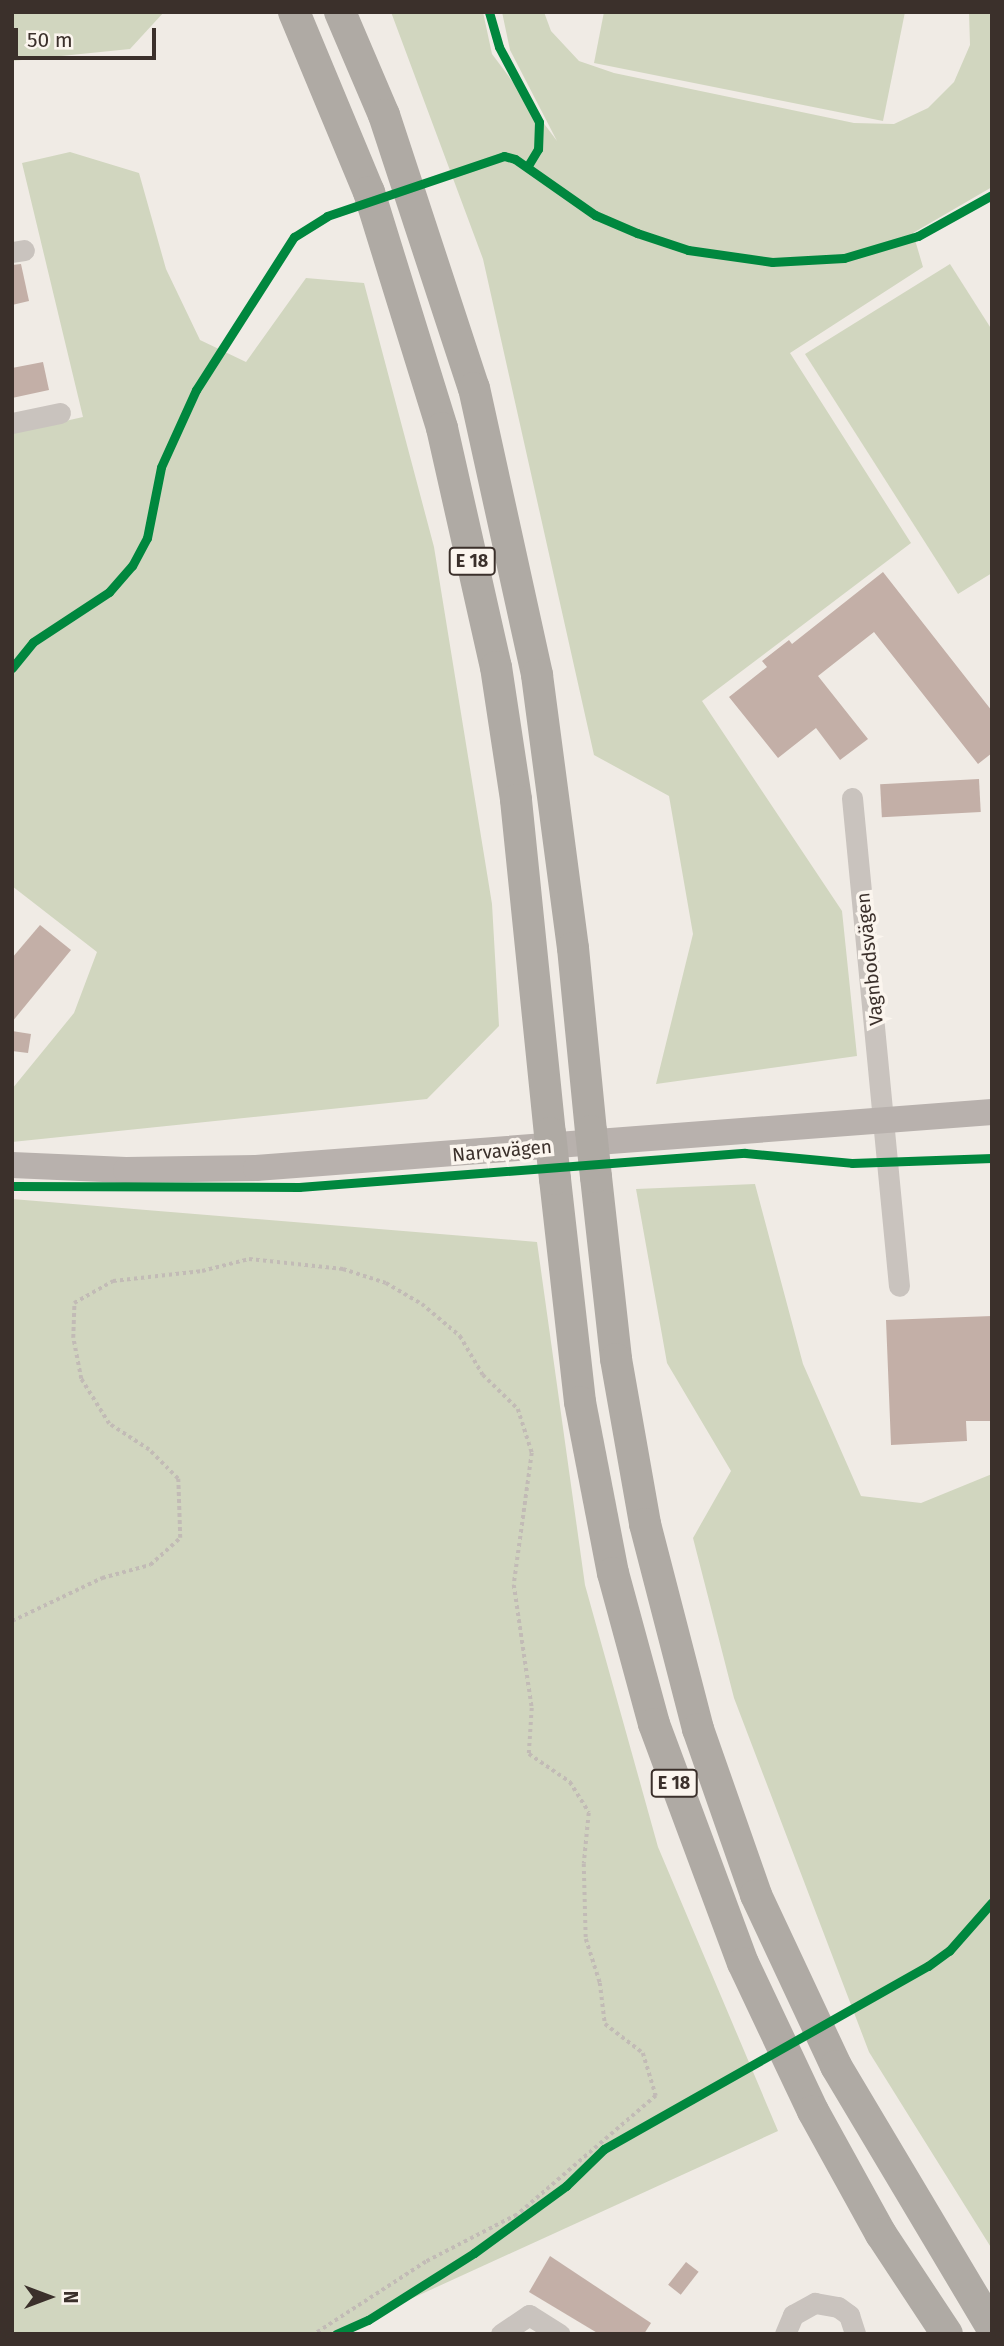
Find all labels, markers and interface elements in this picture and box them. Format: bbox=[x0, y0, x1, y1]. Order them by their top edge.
scale bar bbox=[18, 14, 159, 58]
text: 50 m bbox=[27, 27, 73, 53]
road number: E 18 bbox=[448, 546, 496, 576]
street label: Vagnbodsvägen bbox=[852, 891, 888, 1027]
street label: Narvavägen bbox=[451, 1135, 553, 1167]
road number: E 18 bbox=[650, 1768, 698, 1798]
north arrow bbox=[14, 2262, 84, 2332]
text: N bbox=[59, 2291, 82, 2303]

